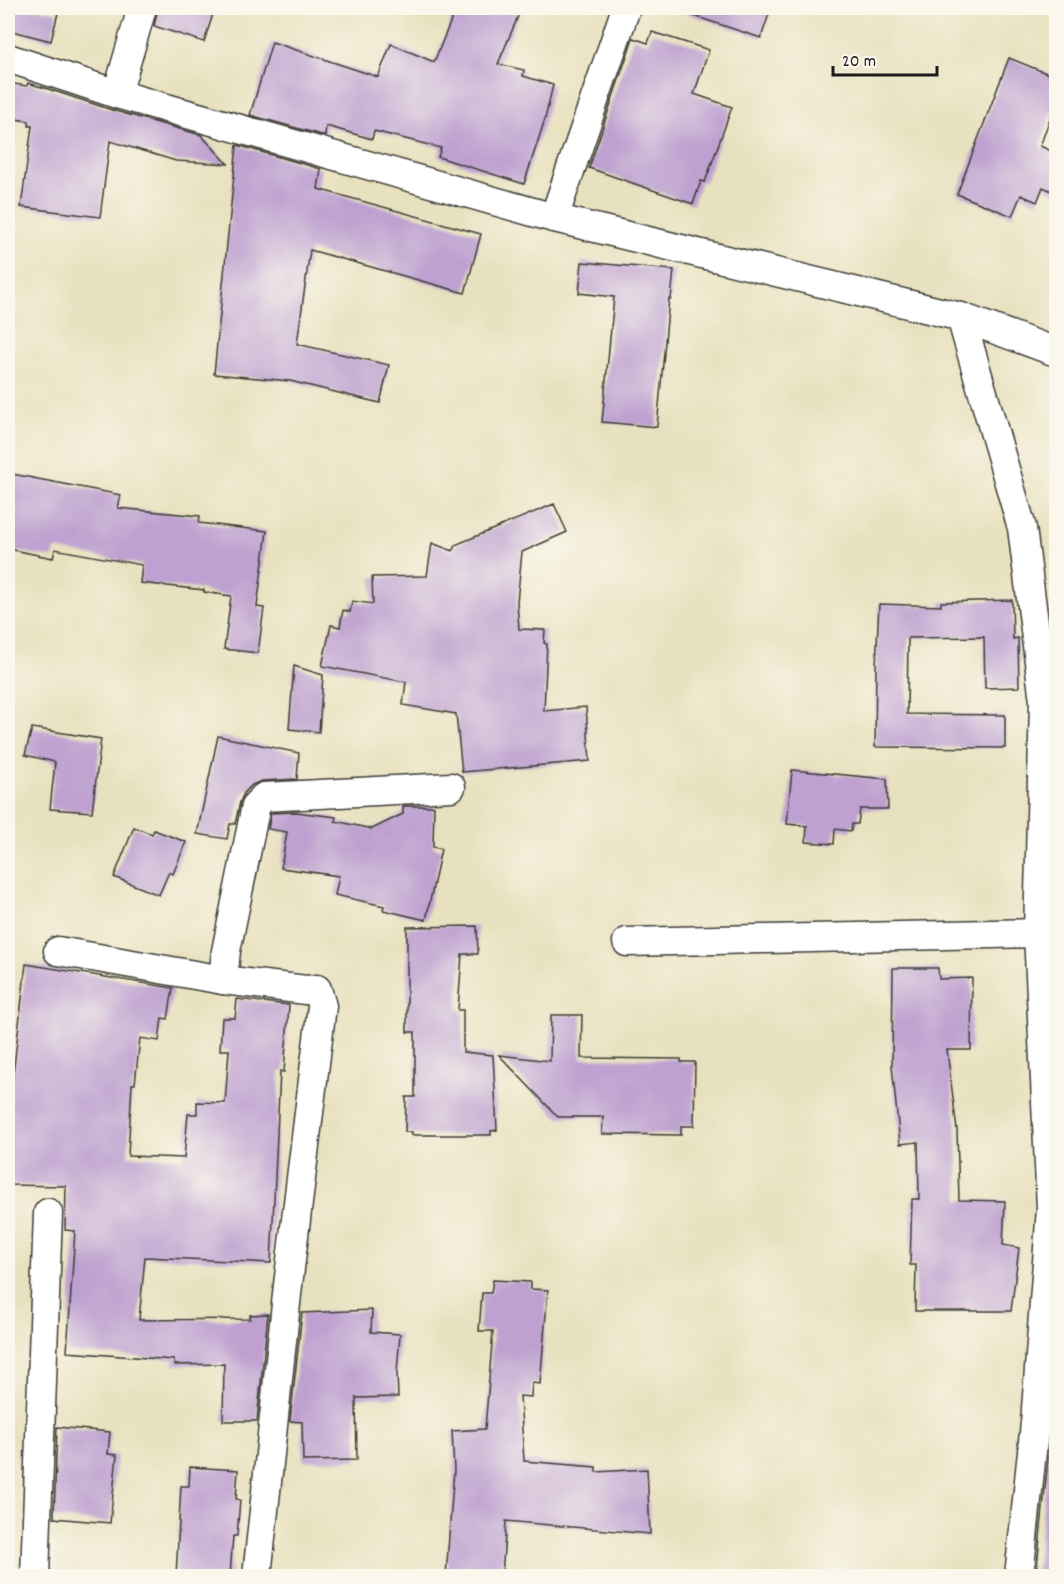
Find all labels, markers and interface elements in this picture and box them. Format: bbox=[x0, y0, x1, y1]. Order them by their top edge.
scale bar bbox=[833, 39, 936, 77]
text: 20 m bbox=[842, 50, 876, 75]

